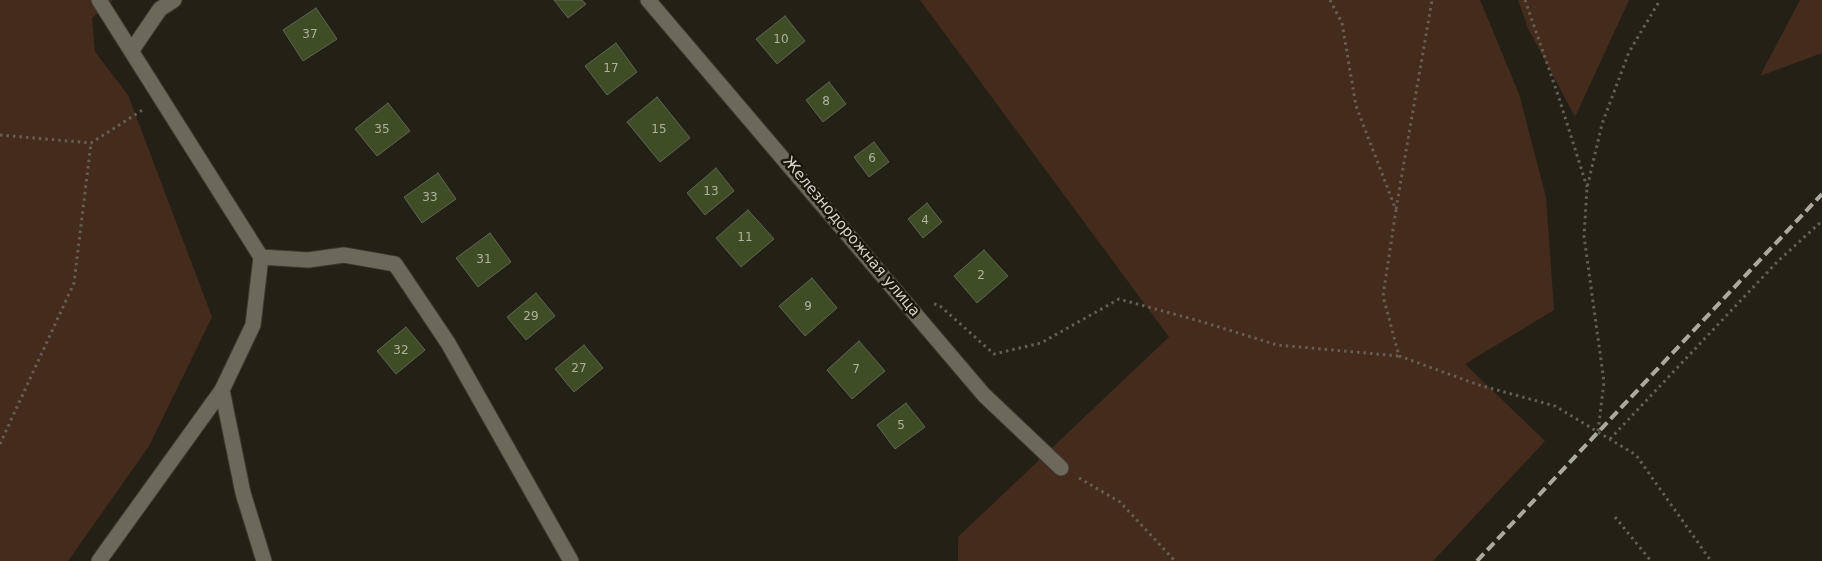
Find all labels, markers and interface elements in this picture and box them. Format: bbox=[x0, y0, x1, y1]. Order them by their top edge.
house number: 37 bbox=[302, 28, 318, 42]
house number: 10 bbox=[773, 33, 789, 47]
house number: 17 bbox=[603, 62, 619, 76]
house number: 8 bbox=[822, 95, 830, 109]
house number: 35 bbox=[374, 123, 390, 137]
house number: 15 bbox=[651, 123, 667, 137]
house number: 6 bbox=[868, 152, 876, 166]
street label: Железнодорожная улица bbox=[779, 153, 923, 321]
house number: 13 bbox=[703, 185, 719, 199]
house number: 33 bbox=[422, 191, 438, 205]
house number: 4 bbox=[921, 214, 929, 228]
house number: 11 bbox=[737, 231, 753, 245]
house number: 31 bbox=[476, 253, 492, 267]
house number: 2 bbox=[977, 269, 985, 283]
house number: 9 bbox=[804, 300, 812, 314]
house number: 29 bbox=[523, 310, 539, 324]
house number: 32 bbox=[393, 344, 409, 358]
house number: 27 bbox=[571, 362, 587, 376]
house number: 7 bbox=[852, 363, 860, 377]
house number: 5 bbox=[897, 419, 905, 433]

